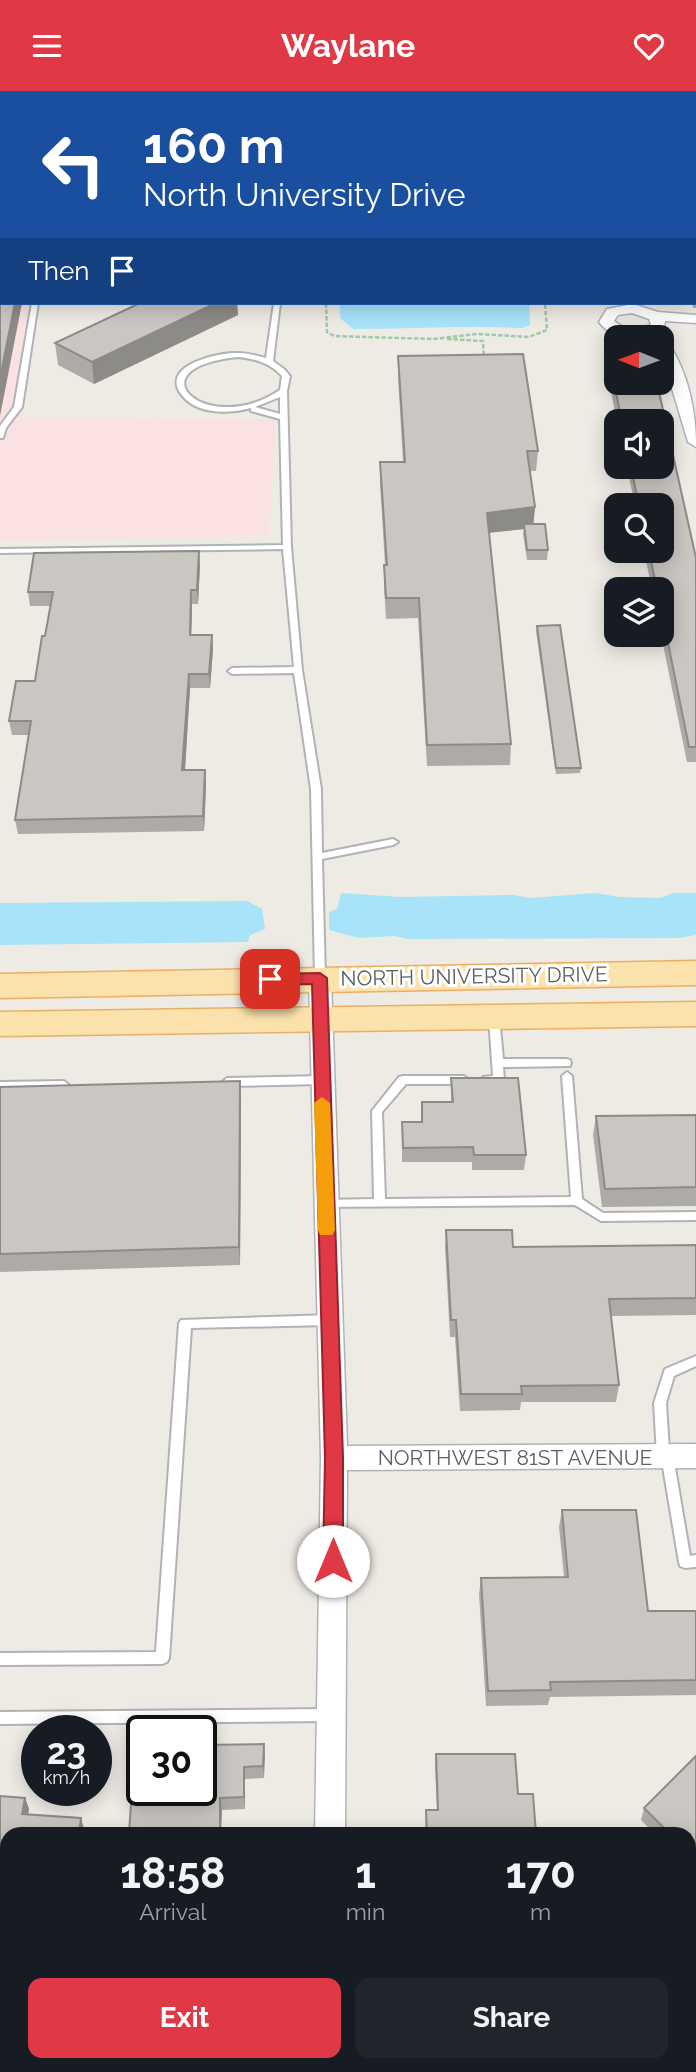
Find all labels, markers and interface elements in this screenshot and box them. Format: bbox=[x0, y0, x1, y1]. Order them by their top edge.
icon: menu bbox=[28, 27, 66, 65]
text: Waylane bbox=[281, 27, 415, 64]
icon: heart bbox=[630, 27, 668, 65]
text: 160 m bbox=[143, 117, 284, 174]
icon: left bbox=[28, 119, 119, 210]
text: North University Drive bbox=[143, 176, 466, 213]
icon: arrive bbox=[103, 252, 141, 290]
text: Then bbox=[28, 256, 89, 286]
north arrow bbox=[604, 325, 674, 395]
map controls bbox=[604, 325, 674, 647]
button: sound bbox=[604, 409, 674, 479]
button: search bbox=[604, 493, 674, 563]
button: layers bbox=[604, 577, 674, 647]
pin bbox=[240, 949, 300, 1009]
icon: arrive bbox=[251, 960, 289, 998]
street label: NORTH UNIVERSITY DRIVE bbox=[340, 961, 608, 991]
street label: NORTHWEST 81ST AVENUE bbox=[378, 1445, 652, 1470]
position arrow bbox=[296, 1524, 370, 1598]
speed limit sign: 30 bbox=[126, 1715, 217, 1806]
text: 23 bbox=[47, 1731, 86, 1772]
text: km/h bbox=[43, 1767, 90, 1788]
text: 18:58 bbox=[120, 1849, 225, 1898]
text: 1 bbox=[355, 1849, 376, 1898]
text: 170 bbox=[506, 1849, 576, 1898]
text: Arrival bbox=[139, 1898, 207, 1925]
text: min bbox=[346, 1898, 385, 1925]
text: m bbox=[530, 1898, 551, 1925]
button: Exit bbox=[28, 1978, 341, 2058]
button: Share bbox=[355, 1978, 668, 2058]

